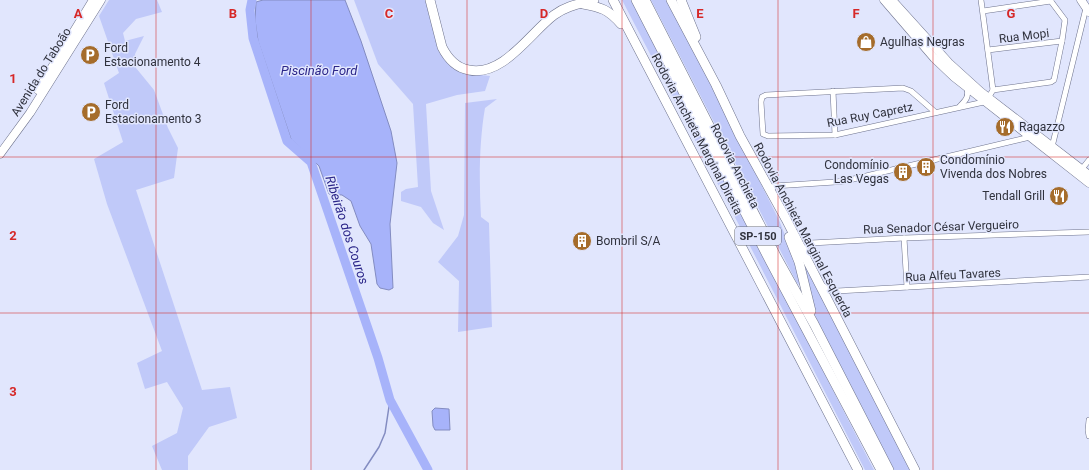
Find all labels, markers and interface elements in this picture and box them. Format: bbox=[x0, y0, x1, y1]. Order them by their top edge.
text: A bbox=[74, 6, 83, 21]
text: B bbox=[229, 6, 237, 21]
text: C bbox=[385, 6, 394, 21]
text: D bbox=[540, 6, 548, 21]
text: E bbox=[696, 6, 704, 21]
text: F bbox=[852, 6, 860, 21]
text: G bbox=[1007, 6, 1016, 21]
street label: Avenida do Taboão bbox=[8, 25, 74, 119]
street label: Rua Mopi bbox=[998, 26, 1050, 46]
shop icon: Agulhas Negras bbox=[855, 31, 877, 53]
place label: Agulhas Negras bbox=[880, 35, 965, 49]
place label: Ford Estacionamento 4 bbox=[104, 41, 201, 69]
parking icon: Ford Estacionamento 4 bbox=[79, 44, 101, 66]
street label: Rodovia Anchieta Marginal Direita bbox=[648, 51, 746, 217]
water label: Piscinão Ford bbox=[281, 63, 358, 78]
text: 1 bbox=[9, 71, 17, 86]
place label: Ford Estacionamento 3 bbox=[105, 98, 202, 126]
street label: Rua Ruy Capretz bbox=[826, 100, 914, 130]
parking icon: Ford Estacionamento 3 bbox=[80, 101, 102, 123]
restaurant icon: Ragazzo bbox=[994, 116, 1016, 138]
place label: Ragazzo bbox=[1019, 120, 1065, 134]
street label: Rodovia Anchieta bbox=[707, 121, 763, 211]
street label: Rodovia Anchieta Marginal Esquerda bbox=[751, 140, 855, 320]
place label: Condomínio Vivenda dos Nobres bbox=[940, 153, 1047, 181]
building icon: Condomínio Vivenda dos Nobres bbox=[915, 156, 937, 178]
place label: Condomínio Las Vegas bbox=[824, 158, 889, 186]
building icon: Condomínio Las Vegas bbox=[892, 161, 914, 183]
water label: Ribeirão dos Couros bbox=[322, 174, 372, 287]
restaurant icon: Tendall Grill bbox=[1048, 185, 1070, 207]
place label: Tendall Grill bbox=[982, 189, 1045, 203]
street label: Rua Senador César Vergueiro bbox=[863, 217, 1019, 237]
road number: SP-150 bbox=[735, 227, 781, 245]
text: 2 bbox=[9, 228, 17, 243]
building icon: Bombril S/A bbox=[571, 230, 593, 252]
place label: Bombril S/A bbox=[596, 234, 661, 248]
street label: Rua Alfeu Tavares bbox=[905, 266, 1001, 284]
text: 3 bbox=[9, 384, 17, 399]

